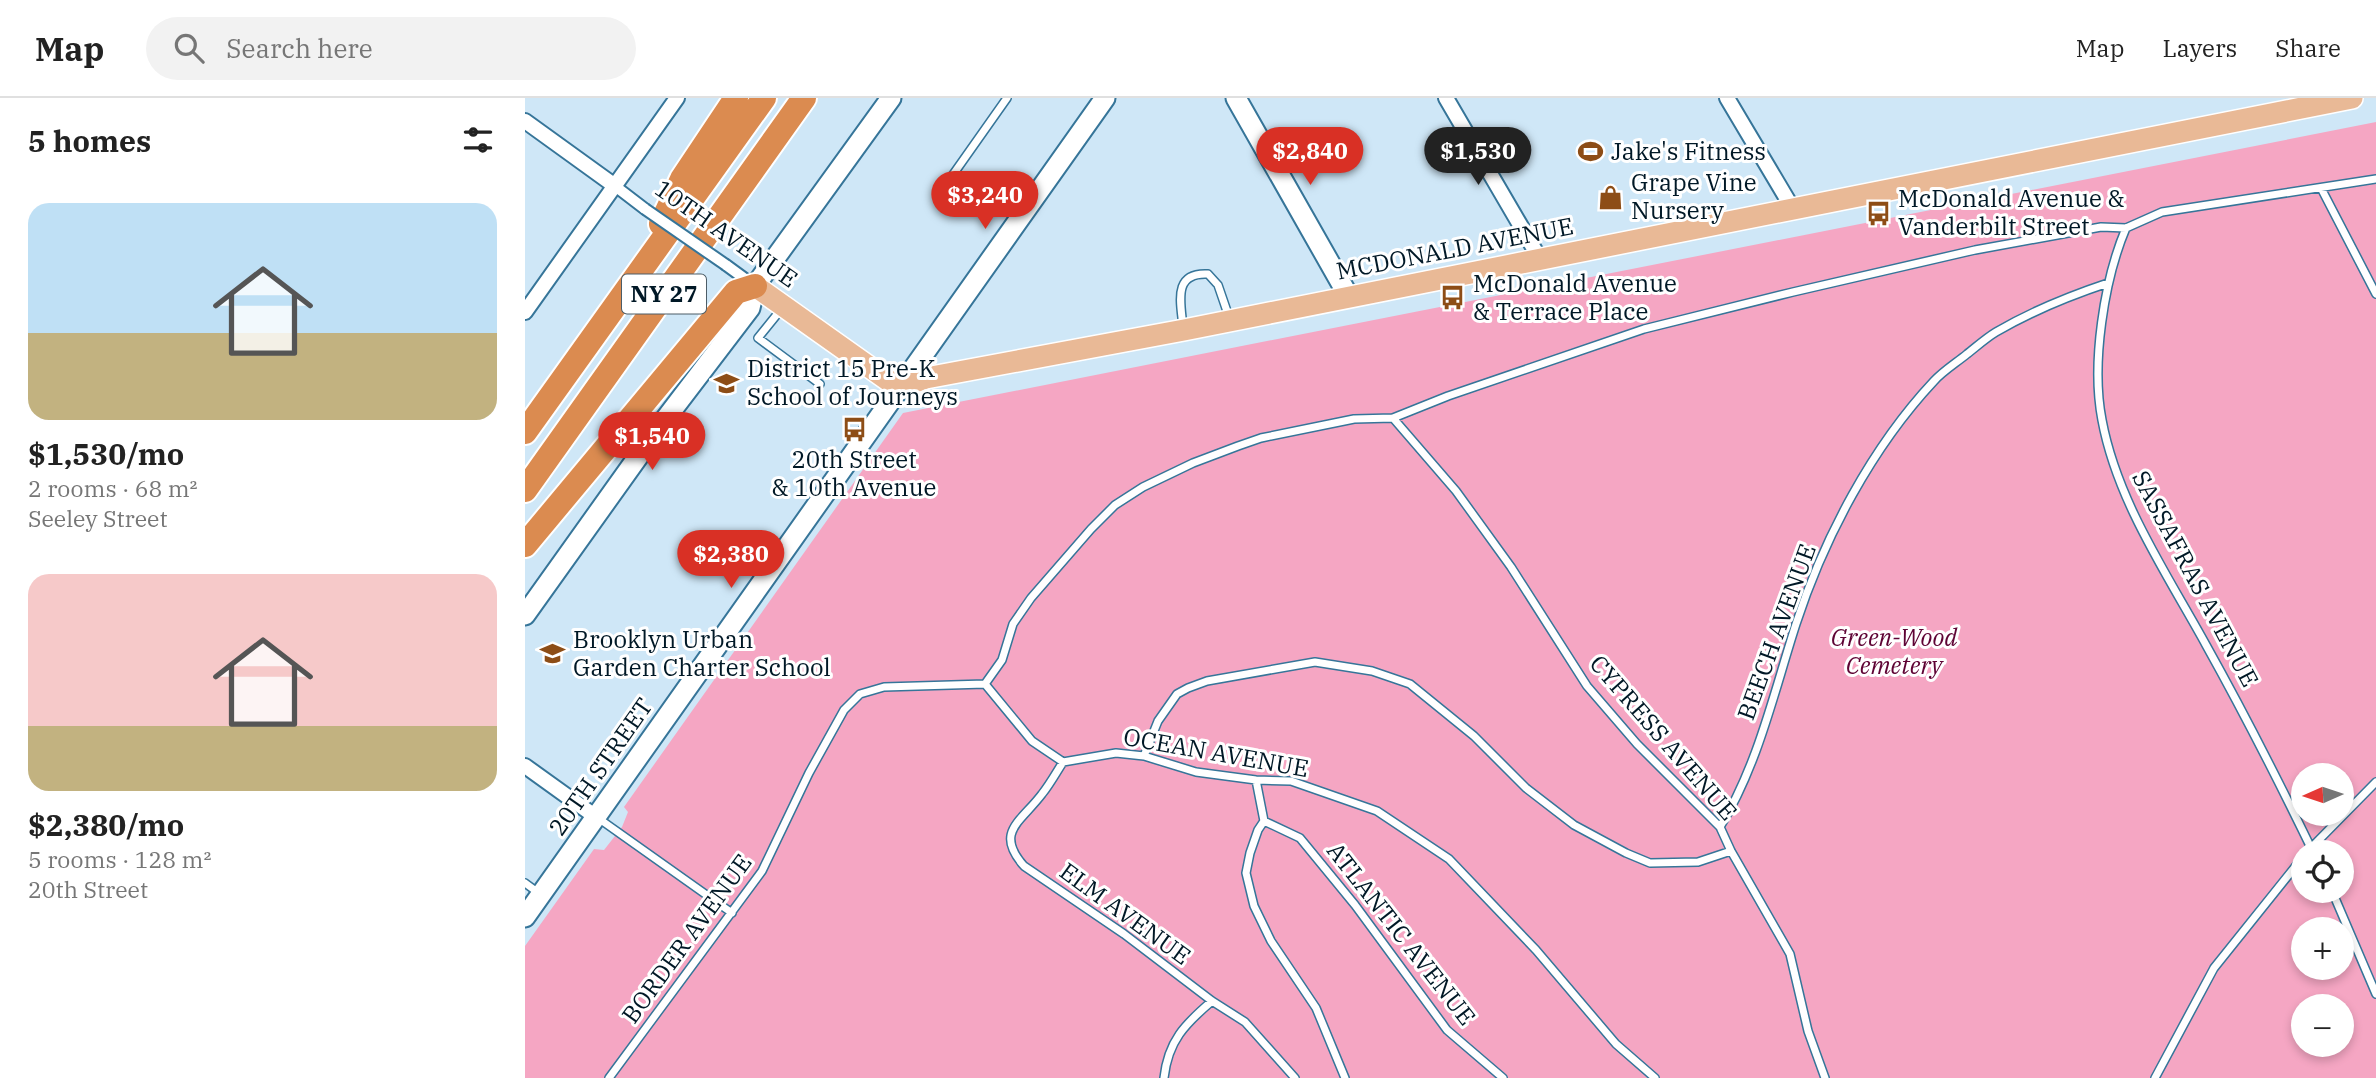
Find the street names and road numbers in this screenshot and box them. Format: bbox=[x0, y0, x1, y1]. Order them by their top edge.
street label: 10TH AVENUE bbox=[649, 172, 804, 294]
street label: MCDONALD AVENUE bbox=[1334, 209, 1576, 287]
road number: NY 27 bbox=[622, 274, 706, 314]
street label: SASSAFRAS AVENUE bbox=[2125, 465, 2266, 692]
street label: BEECH AVENUE bbox=[1729, 539, 1823, 724]
street label: CYPRESS AVENUE bbox=[1583, 648, 1744, 827]
street label: 20TH STREET bbox=[541, 691, 659, 842]
street label: OCEAN AVENUE bbox=[1121, 720, 1311, 784]
street label: ATLANTIC AVENUE bbox=[1320, 835, 1483, 1031]
street label: BORDER AVENUE bbox=[614, 847, 758, 1029]
street label: ELM AVENUE bbox=[1054, 855, 1197, 972]

